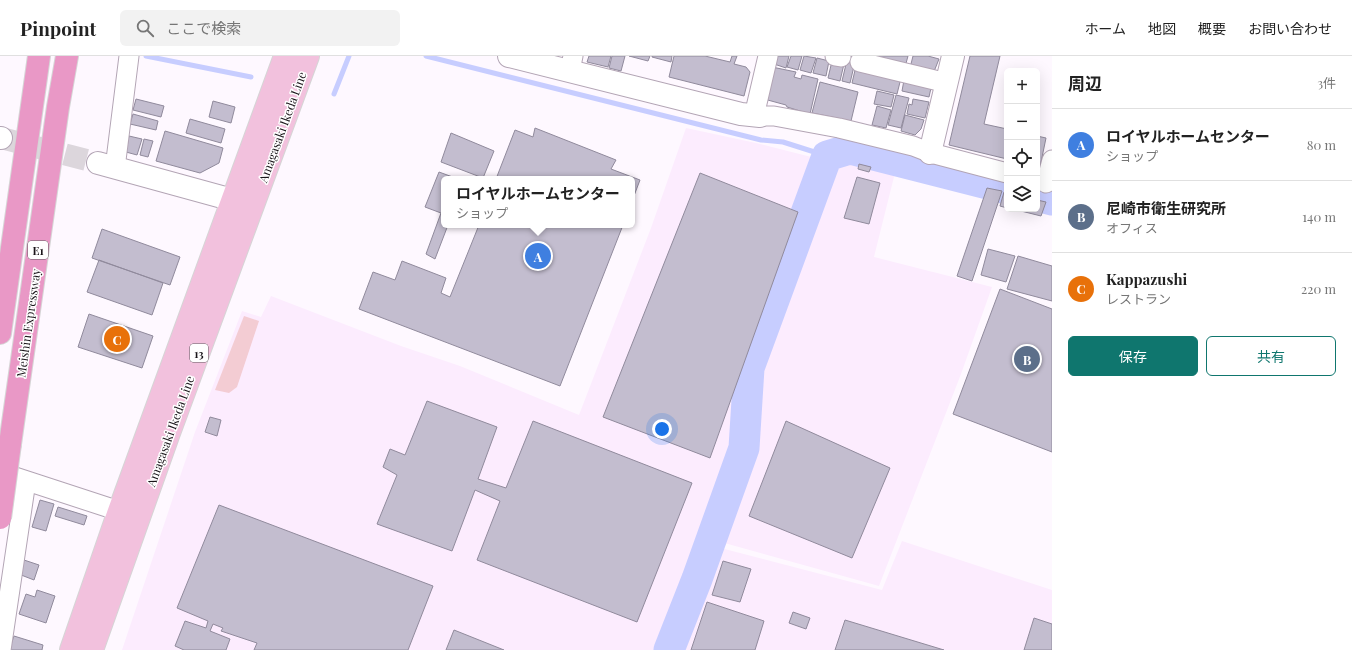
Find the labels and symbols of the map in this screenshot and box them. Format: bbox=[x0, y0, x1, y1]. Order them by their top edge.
street label: Amagasaki Ikeda Line bbox=[254, 69, 309, 186]
road number: E1 bbox=[28, 241, 48, 259]
pin: A bbox=[525, 241, 551, 271]
street label: Meishin Expressway bbox=[12, 268, 44, 378]
pin: C bbox=[104, 324, 130, 354]
road number: 13 bbox=[190, 344, 208, 362]
pin: B bbox=[1014, 344, 1040, 374]
street label: Amagasaki Ikeda Line bbox=[142, 373, 197, 490]
your location bbox=[652, 419, 672, 439]

